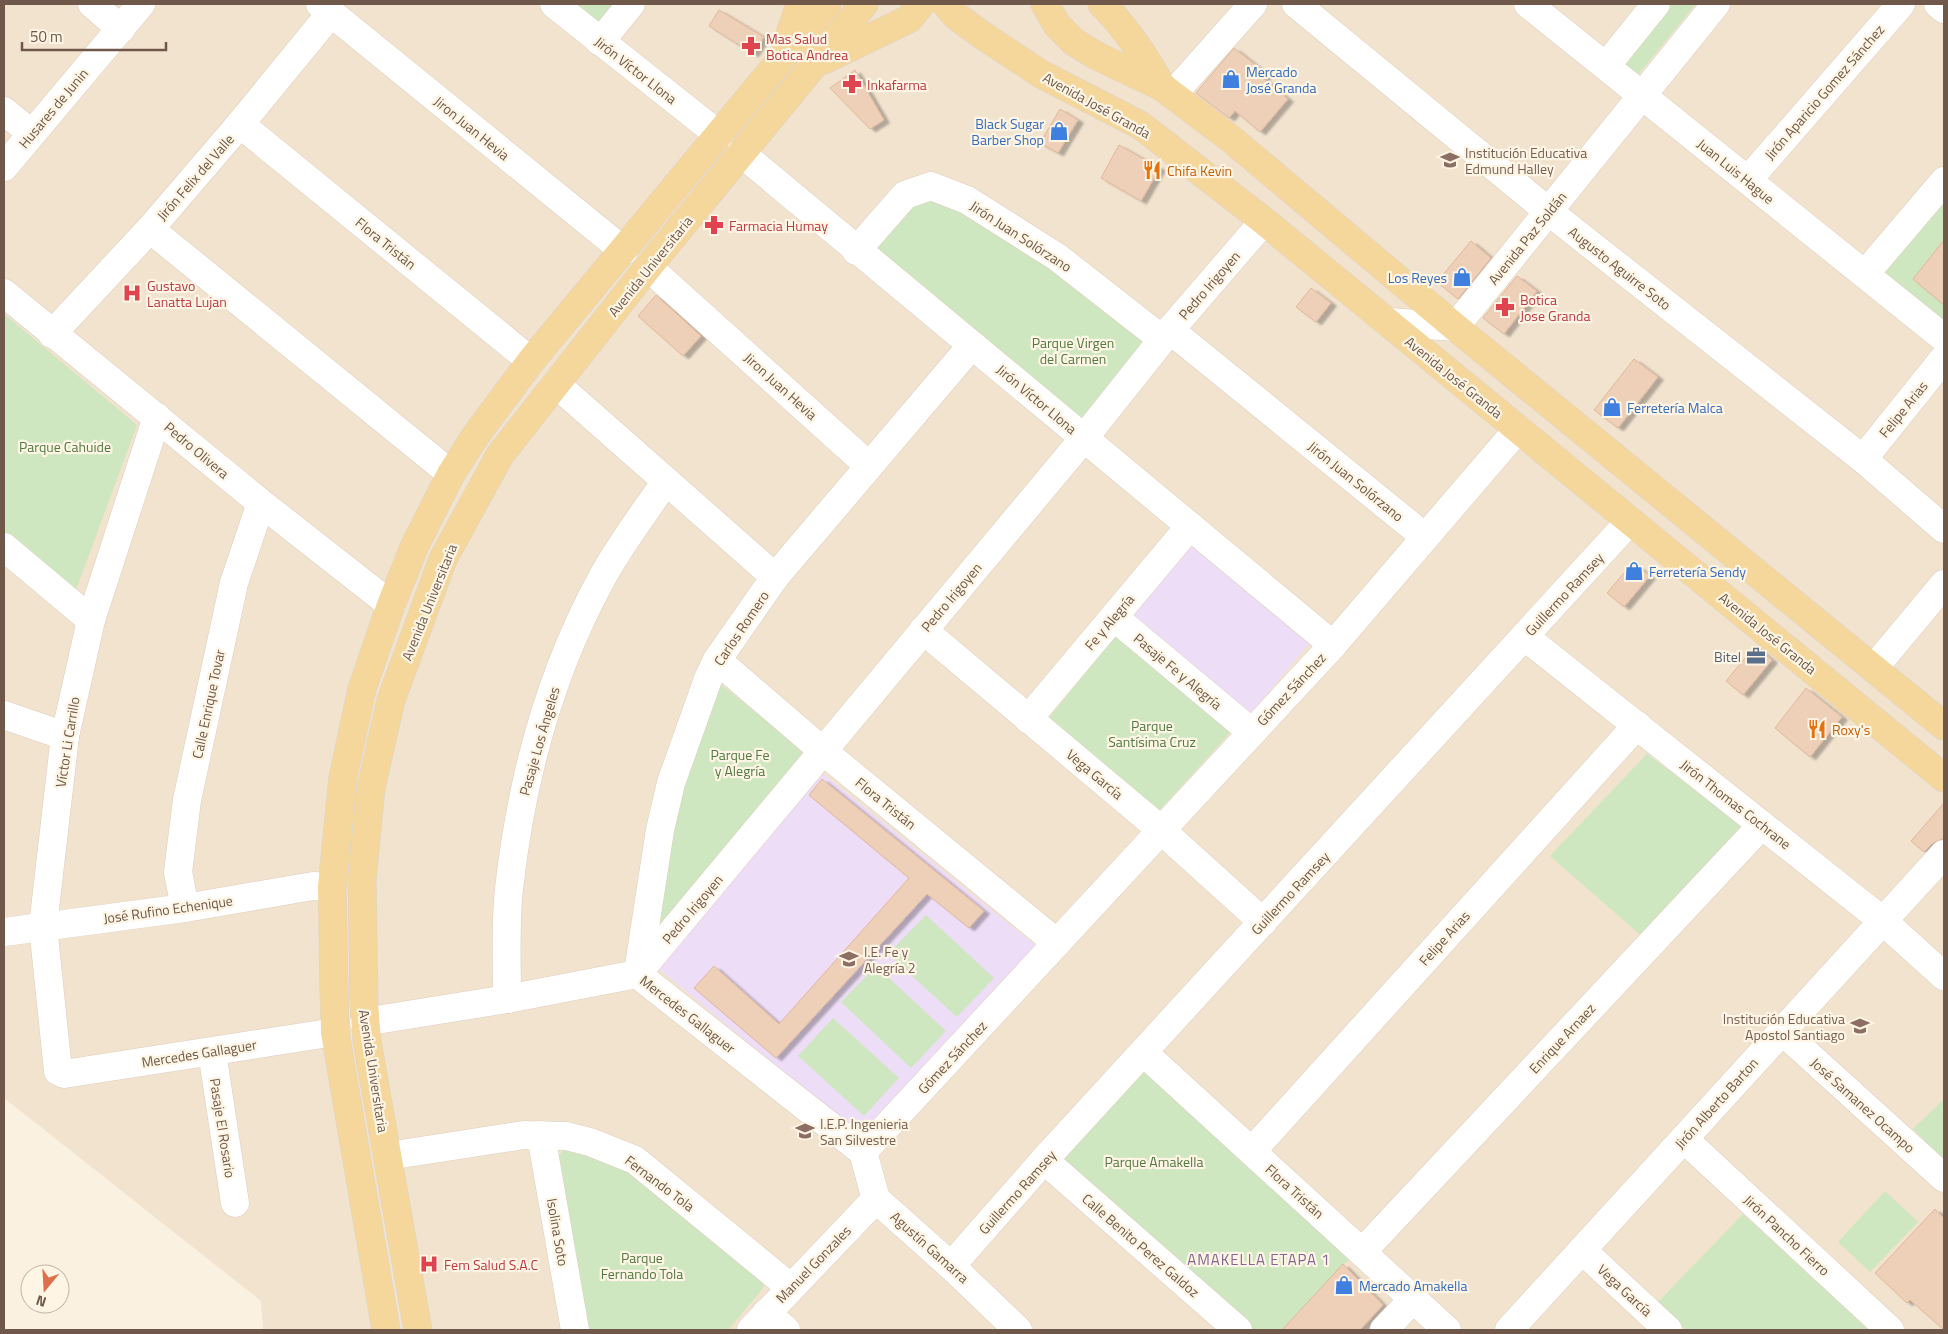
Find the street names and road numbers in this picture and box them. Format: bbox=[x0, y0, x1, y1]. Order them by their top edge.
street label: Jirón Aparicio Gomez Sánchez bbox=[1759, 20, 1889, 164]
street label: Jirón Víctor Llona bbox=[590, 31, 682, 109]
street label: Husares de Junin bbox=[13, 63, 93, 153]
street label: Avenida José Granda bbox=[1039, 67, 1155, 143]
street label: Jiron Juan Hevia bbox=[430, 91, 514, 165]
street label: Jirón Felix del Valle bbox=[151, 129, 239, 225]
street label: Juan Luis Hague bbox=[1693, 133, 1779, 209]
street label: Avenida Paz Soldán bbox=[1483, 187, 1571, 289]
street label: Jirón Juan Solórzano bbox=[966, 195, 1076, 277]
street label: Avenida Universitaria bbox=[603, 211, 697, 321]
street label: Flora Tristán bbox=[351, 212, 421, 274]
street label: Augusto Aguirre Soto bbox=[1564, 221, 1676, 315]
street label: Pedro Irigoyen bbox=[1173, 246, 1245, 324]
street label: Avenida José Granda bbox=[1401, 331, 1507, 423]
street label: Jiron Juan Hevia bbox=[740, 347, 822, 425]
street label: Jirón Víctor Llona bbox=[992, 359, 1082, 439]
street label: Felipe Arias bbox=[1874, 376, 1932, 442]
street label: Pedro Olivera bbox=[160, 417, 234, 483]
street label: Jirón Juan Solórzano bbox=[1304, 436, 1408, 526]
street label: Avenida Universitaria bbox=[396, 540, 462, 664]
street label: Guillermo Ramsey bbox=[1520, 547, 1608, 640]
street label: Pedro Irigoyen bbox=[916, 558, 986, 636]
street label: Carlos Romero bbox=[708, 586, 774, 670]
street label: Avenida José Granda bbox=[1715, 587, 1821, 679]
street label: Fe y Alegría bbox=[1079, 589, 1139, 655]
street label: Pasaje Fe y Alegría bbox=[1129, 628, 1227, 714]
street label: Calle Enrique Tovar bbox=[186, 647, 230, 761]
street label: Gómez Sánchez bbox=[1251, 648, 1331, 730]
street label: Pasaje Los Ángeles bbox=[513, 684, 565, 798]
street label: Víctor Li Carrillo bbox=[49, 695, 85, 789]
street label: Vega García bbox=[1062, 744, 1128, 804]
street label: Jirón Thomas Cochrane bbox=[1676, 754, 1796, 854]
street label: Flora Tristán bbox=[851, 772, 921, 834]
street label: Guillermo Ramsey bbox=[1246, 846, 1334, 939]
street label: Pedro Irigoyen bbox=[657, 870, 727, 948]
street label: José Rufino Echenique bbox=[102, 890, 234, 928]
street label: Felipe Arias bbox=[1414, 906, 1474, 970]
street label: Mercedes Gallaguer bbox=[636, 970, 740, 1058]
street label: Enrique Arnaez bbox=[1524, 998, 1600, 1078]
street label: Avenida Universitaria bbox=[354, 1008, 394, 1134]
street label: Gómez Sánchez bbox=[912, 1016, 992, 1098]
street label: Mercedes Gallaguer bbox=[140, 1034, 258, 1072]
street label: José Samanez Ocampo bbox=[1806, 1052, 1920, 1158]
street label: Jirón Alberto Barton bbox=[1669, 1053, 1763, 1153]
street label: Pasaje El Rosario bbox=[205, 1077, 241, 1179]
street label: Guillermo Ramsey bbox=[973, 1145, 1061, 1239]
street label: Fernando Tola bbox=[621, 1150, 699, 1216]
street label: Flora Tristán bbox=[1261, 1159, 1329, 1223]
street label: Calle Benito Perez Galdoz bbox=[1078, 1188, 1204, 1302]
street label: Jirón Pancho Fierro bbox=[1739, 1189, 1835, 1281]
street label: Isolina Soto bbox=[542, 1196, 574, 1268]
street label: Agustín Gamarra bbox=[886, 1206, 974, 1288]
street label: Manuel Gonzales bbox=[770, 1220, 856, 1308]
street label: Vega García bbox=[1593, 1259, 1657, 1321]

